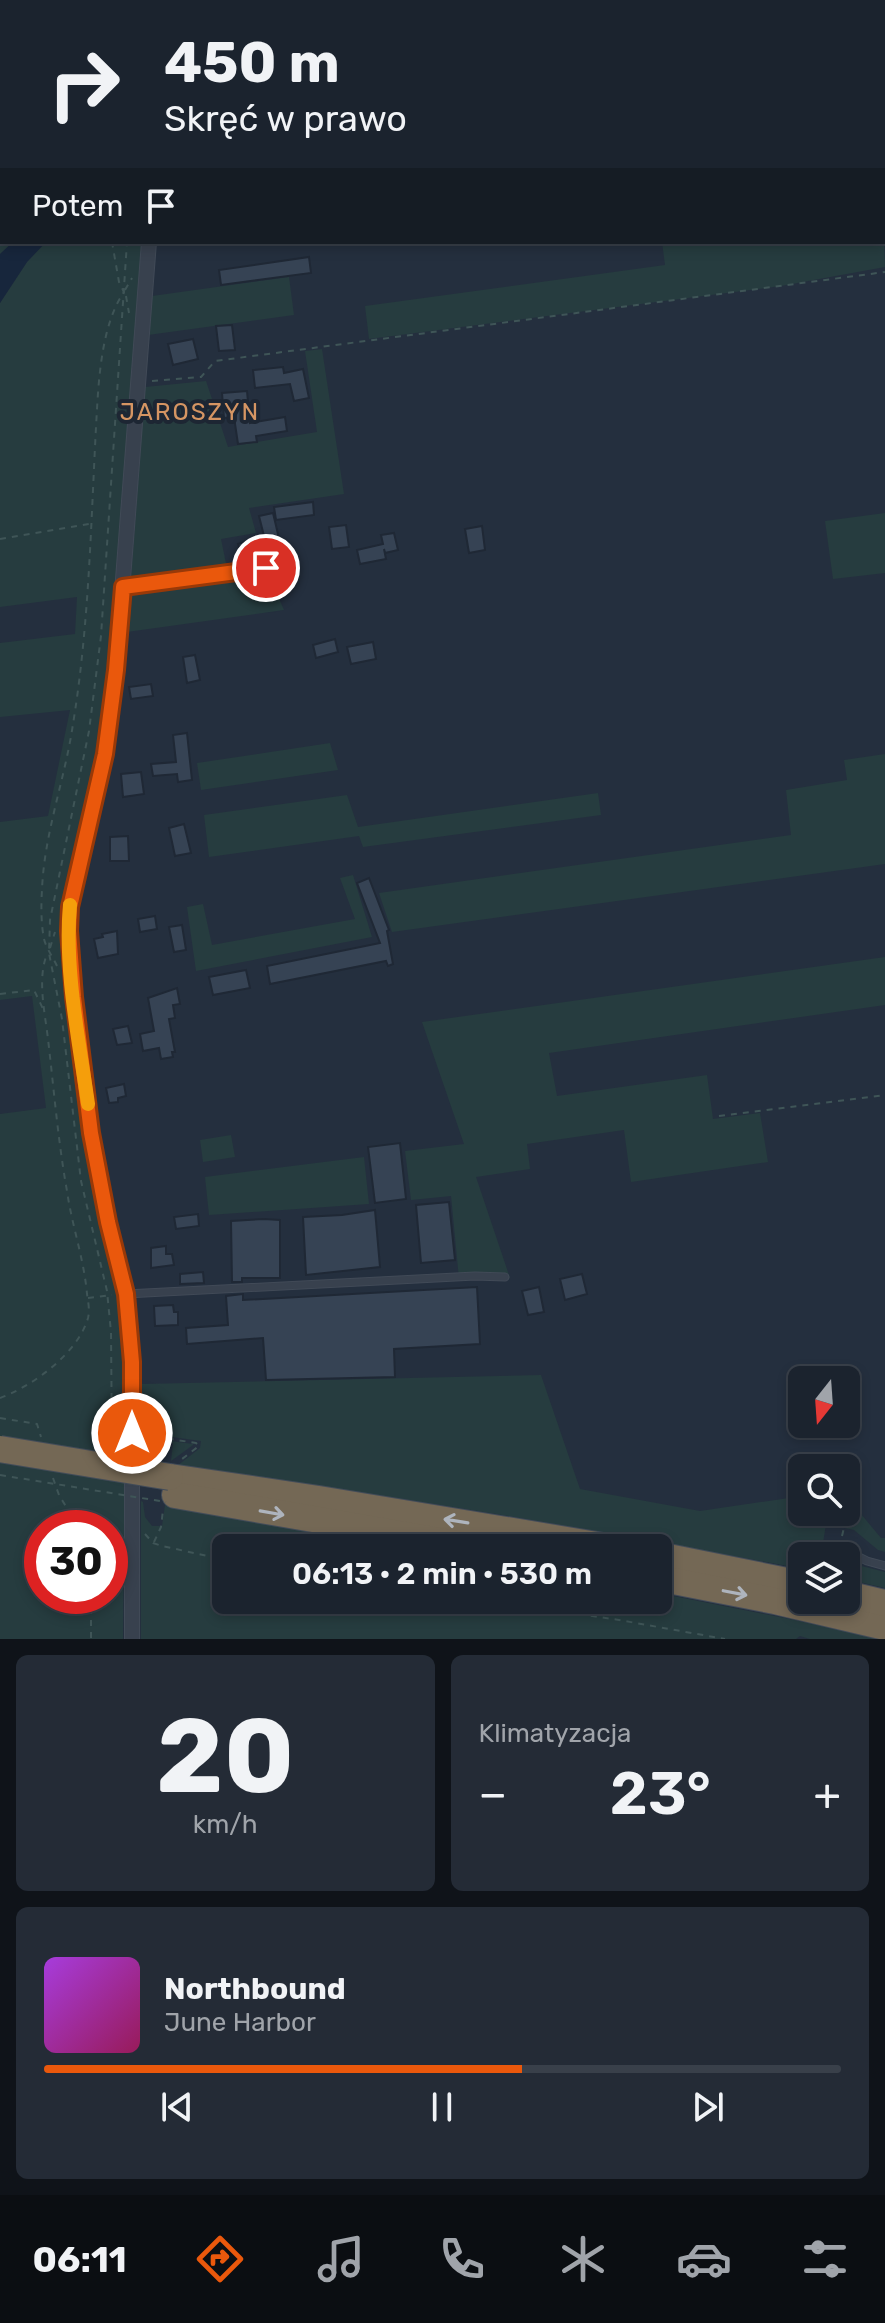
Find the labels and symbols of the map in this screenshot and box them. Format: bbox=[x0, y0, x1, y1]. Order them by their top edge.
district label: JAROSZYN bbox=[120, 398, 260, 426]
pin bbox=[232, 534, 300, 602]
north arrow bbox=[788, 1366, 860, 1438]
position arrow bbox=[90, 1391, 174, 1475]
one-way arrow bbox=[258, 1506, 284, 1521]
speed limit sign: 30 bbox=[24, 1510, 128, 1614]
one-way arrow bbox=[444, 1513, 469, 1528]
one-way arrow bbox=[721, 1586, 747, 1601]

